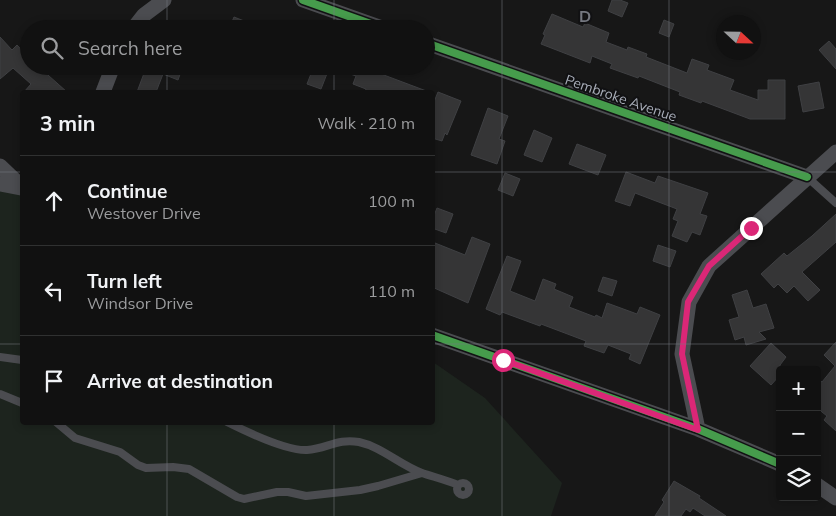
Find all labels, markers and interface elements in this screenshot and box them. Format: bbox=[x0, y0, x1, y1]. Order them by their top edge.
text: D bbox=[579, 6, 591, 26]
north arrow bbox=[716, 15, 761, 60]
search box bbox=[20, 20, 435, 75]
icon: search bbox=[38, 34, 66, 62]
text: Search here bbox=[78, 36, 182, 60]
street label: Pembroke Avenue bbox=[563, 70, 679, 126]
text: 3 min bbox=[40, 110, 95, 136]
text: Walk · 210 m bbox=[317, 113, 415, 133]
text: Continue bbox=[87, 179, 167, 203]
icon: ahead bbox=[40, 187, 68, 215]
text: 100 m bbox=[368, 191, 415, 211]
text: Westover Drive bbox=[87, 203, 201, 223]
route end bbox=[740, 217, 763, 240]
text: Turn left bbox=[87, 269, 162, 293]
icon: left bbox=[40, 277, 68, 305]
text: 110 m bbox=[368, 281, 415, 301]
text: Windsor Drive bbox=[87, 293, 193, 313]
route start bbox=[492, 349, 515, 372]
map controls bbox=[776, 366, 821, 501]
button: + bbox=[776, 366, 821, 411]
icon: arrive bbox=[40, 367, 68, 395]
text: Arrive at destination bbox=[87, 369, 273, 393]
button: − bbox=[776, 411, 821, 456]
button: layers bbox=[776, 456, 821, 501]

